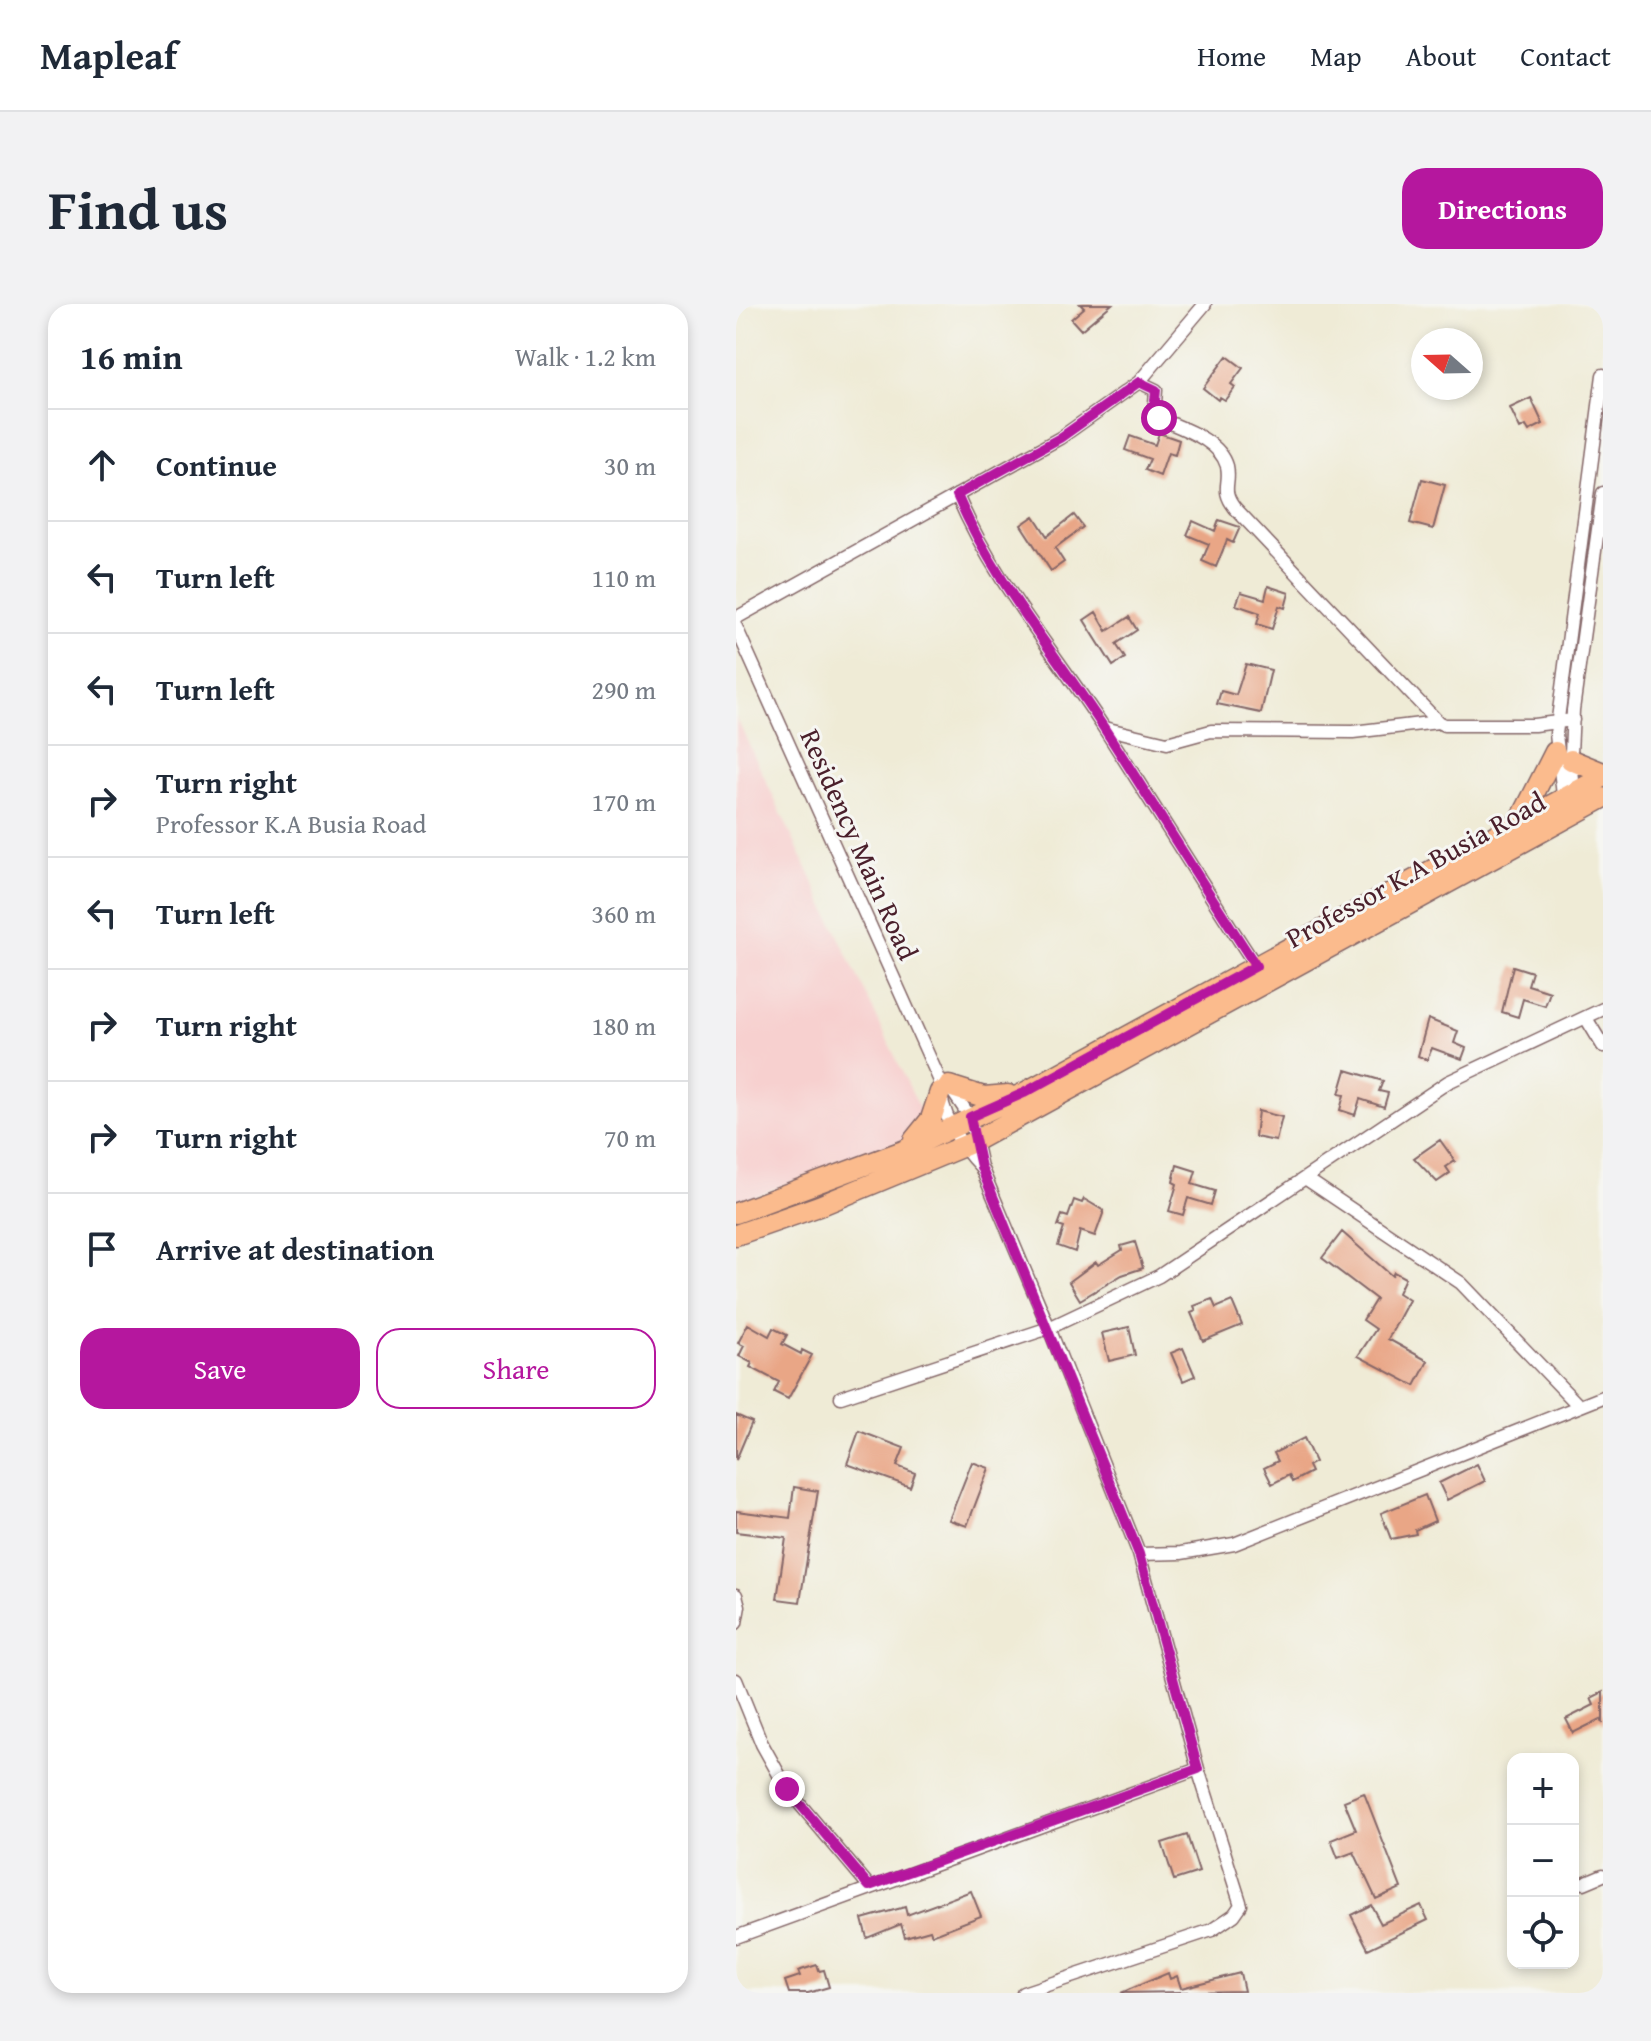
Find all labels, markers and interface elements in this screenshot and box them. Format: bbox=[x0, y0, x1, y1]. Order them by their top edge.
text: Mapleaf bbox=[40, 27, 177, 83]
text: Home bbox=[1197, 35, 1266, 76]
text: Map bbox=[1310, 35, 1362, 76]
text: About bbox=[1406, 35, 1476, 76]
text: Contact bbox=[1520, 35, 1611, 76]
text: Find us bbox=[48, 167, 228, 250]
button: Directions bbox=[1402, 168, 1603, 249]
north arrow bbox=[1411, 328, 1483, 400]
text: 16 min bbox=[80, 332, 182, 381]
text: Walk · 1.2 km bbox=[515, 337, 656, 376]
route start bbox=[1141, 400, 1177, 436]
icon: ahead bbox=[80, 443, 124, 487]
text: Continue bbox=[156, 443, 277, 487]
text: 30 m bbox=[604, 446, 656, 485]
icon: left bbox=[80, 555, 124, 599]
text: Turn left bbox=[156, 555, 275, 599]
text: 110 m bbox=[591, 558, 656, 597]
icon: left bbox=[80, 667, 124, 711]
text: Turn left bbox=[156, 667, 275, 711]
text: 290 m bbox=[591, 670, 656, 709]
street label: Residency Main Road bbox=[791, 722, 929, 966]
text: Turn right bbox=[156, 760, 297, 804]
icon: right bbox=[80, 779, 124, 823]
street label: Professor K.A Busia Road bbox=[1278, 780, 1552, 958]
text: 170 m bbox=[591, 782, 656, 821]
text: Professor K.A Busia Road bbox=[156, 804, 427, 843]
icon: left bbox=[80, 891, 124, 935]
text: Turn left bbox=[156, 891, 275, 935]
text: 360 m bbox=[591, 894, 656, 933]
icon: right bbox=[80, 1003, 124, 1047]
text: Turn right bbox=[156, 1003, 297, 1047]
text: 180 m bbox=[591, 1006, 656, 1045]
icon: right bbox=[80, 1115, 124, 1159]
text: Turn right bbox=[156, 1115, 297, 1159]
text: 70 m bbox=[604, 1118, 656, 1157]
icon: arrive bbox=[80, 1227, 124, 1271]
text: Arrive at destination bbox=[156, 1227, 434, 1271]
button: Save bbox=[80, 1328, 360, 1409]
button: Share bbox=[376, 1328, 656, 1409]
map controls bbox=[1507, 1753, 1579, 1969]
button: + bbox=[1507, 1753, 1579, 1825]
route end bbox=[769, 1771, 805, 1807]
button: − bbox=[1507, 1825, 1579, 1897]
button: locate bbox=[1507, 1897, 1579, 1969]

